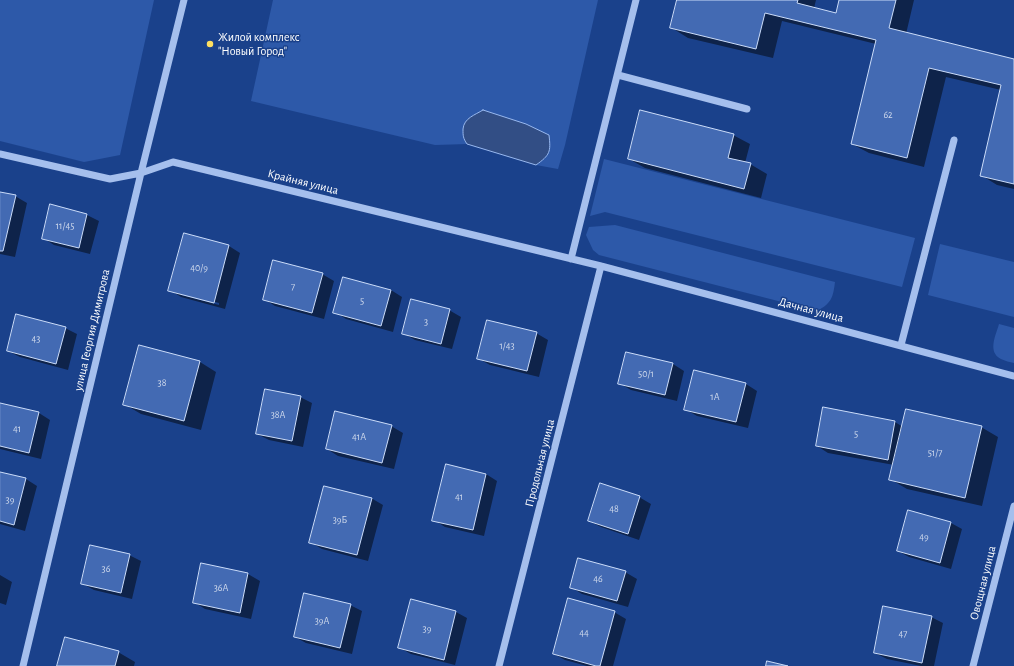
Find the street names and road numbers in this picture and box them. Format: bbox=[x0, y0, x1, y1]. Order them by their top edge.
street label: Крайняя улица bbox=[266, 166, 340, 198]
street label: улица Георгия Димитрова bbox=[71, 268, 113, 392]
street label: Дачная улица bbox=[777, 294, 845, 326]
street label: Продольная улица bbox=[522, 418, 558, 508]
street label: Овощная улица bbox=[967, 544, 999, 622]

